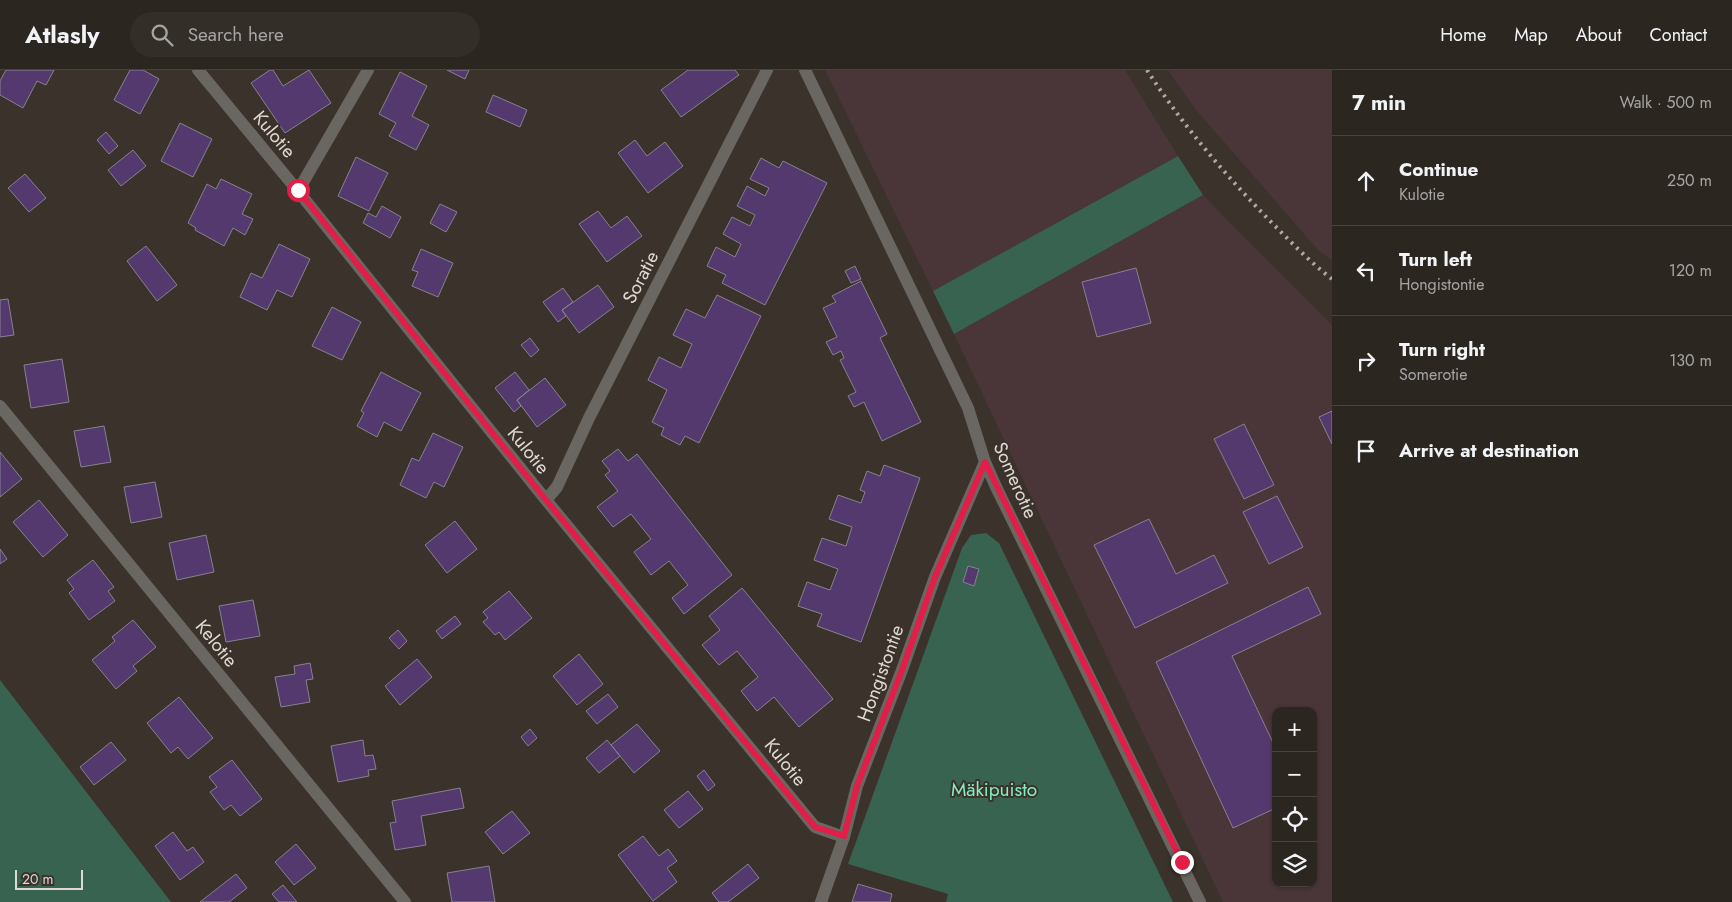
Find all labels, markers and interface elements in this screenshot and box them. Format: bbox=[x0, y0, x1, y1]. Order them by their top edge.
search box bbox=[130, 12, 480, 57]
text: Atlasly bbox=[25, 17, 100, 52]
icon: search bbox=[148, 21, 176, 49]
text: Search here bbox=[188, 21, 284, 48]
text: Home bbox=[1440, 22, 1486, 48]
text: Map bbox=[1514, 22, 1548, 48]
text: About bbox=[1576, 22, 1621, 48]
text: Contact bbox=[1649, 22, 1707, 48]
text: 7 min bbox=[1352, 88, 1406, 118]
text: Walk · 500 m bbox=[1619, 91, 1712, 114]
street label: Kulotie bbox=[247, 105, 303, 164]
text: Continue bbox=[1399, 156, 1478, 183]
icon: ahead bbox=[1352, 167, 1380, 195]
text: 250 m bbox=[1667, 169, 1712, 192]
route start bbox=[287, 179, 310, 202]
text: Kulotie bbox=[1399, 183, 1445, 206]
street label: Soratie bbox=[616, 246, 665, 308]
text: Turn left bbox=[1399, 246, 1472, 273]
icon: left bbox=[1352, 257, 1380, 285]
text: 120 m bbox=[1669, 259, 1712, 282]
text: Hongistontie bbox=[1399, 273, 1485, 296]
text: Turn right bbox=[1399, 336, 1485, 363]
icon: right bbox=[1352, 347, 1380, 375]
text: 130 m bbox=[1669, 349, 1712, 372]
text: Somerotie bbox=[1399, 363, 1467, 386]
street label: Kulotie bbox=[501, 421, 556, 480]
icon: arrive bbox=[1352, 437, 1380, 465]
text: Arrive at destination bbox=[1399, 437, 1579, 464]
street label: Somerotie bbox=[987, 438, 1044, 523]
street label: Kelotie bbox=[189, 614, 244, 673]
street label: Hongistontie bbox=[850, 621, 911, 726]
map controls bbox=[1272, 707, 1317, 887]
button: + bbox=[1272, 707, 1317, 752]
street label: Kulotie bbox=[758, 733, 813, 792]
button: − bbox=[1272, 752, 1317, 797]
park label: Mäkipuisto bbox=[951, 776, 1037, 803]
button: locate bbox=[1272, 797, 1317, 842]
button: layers bbox=[1272, 842, 1317, 887]
route end bbox=[1171, 851, 1194, 874]
scale bar bbox=[15, 867, 82, 890]
text: 20 m bbox=[22, 869, 54, 889]

